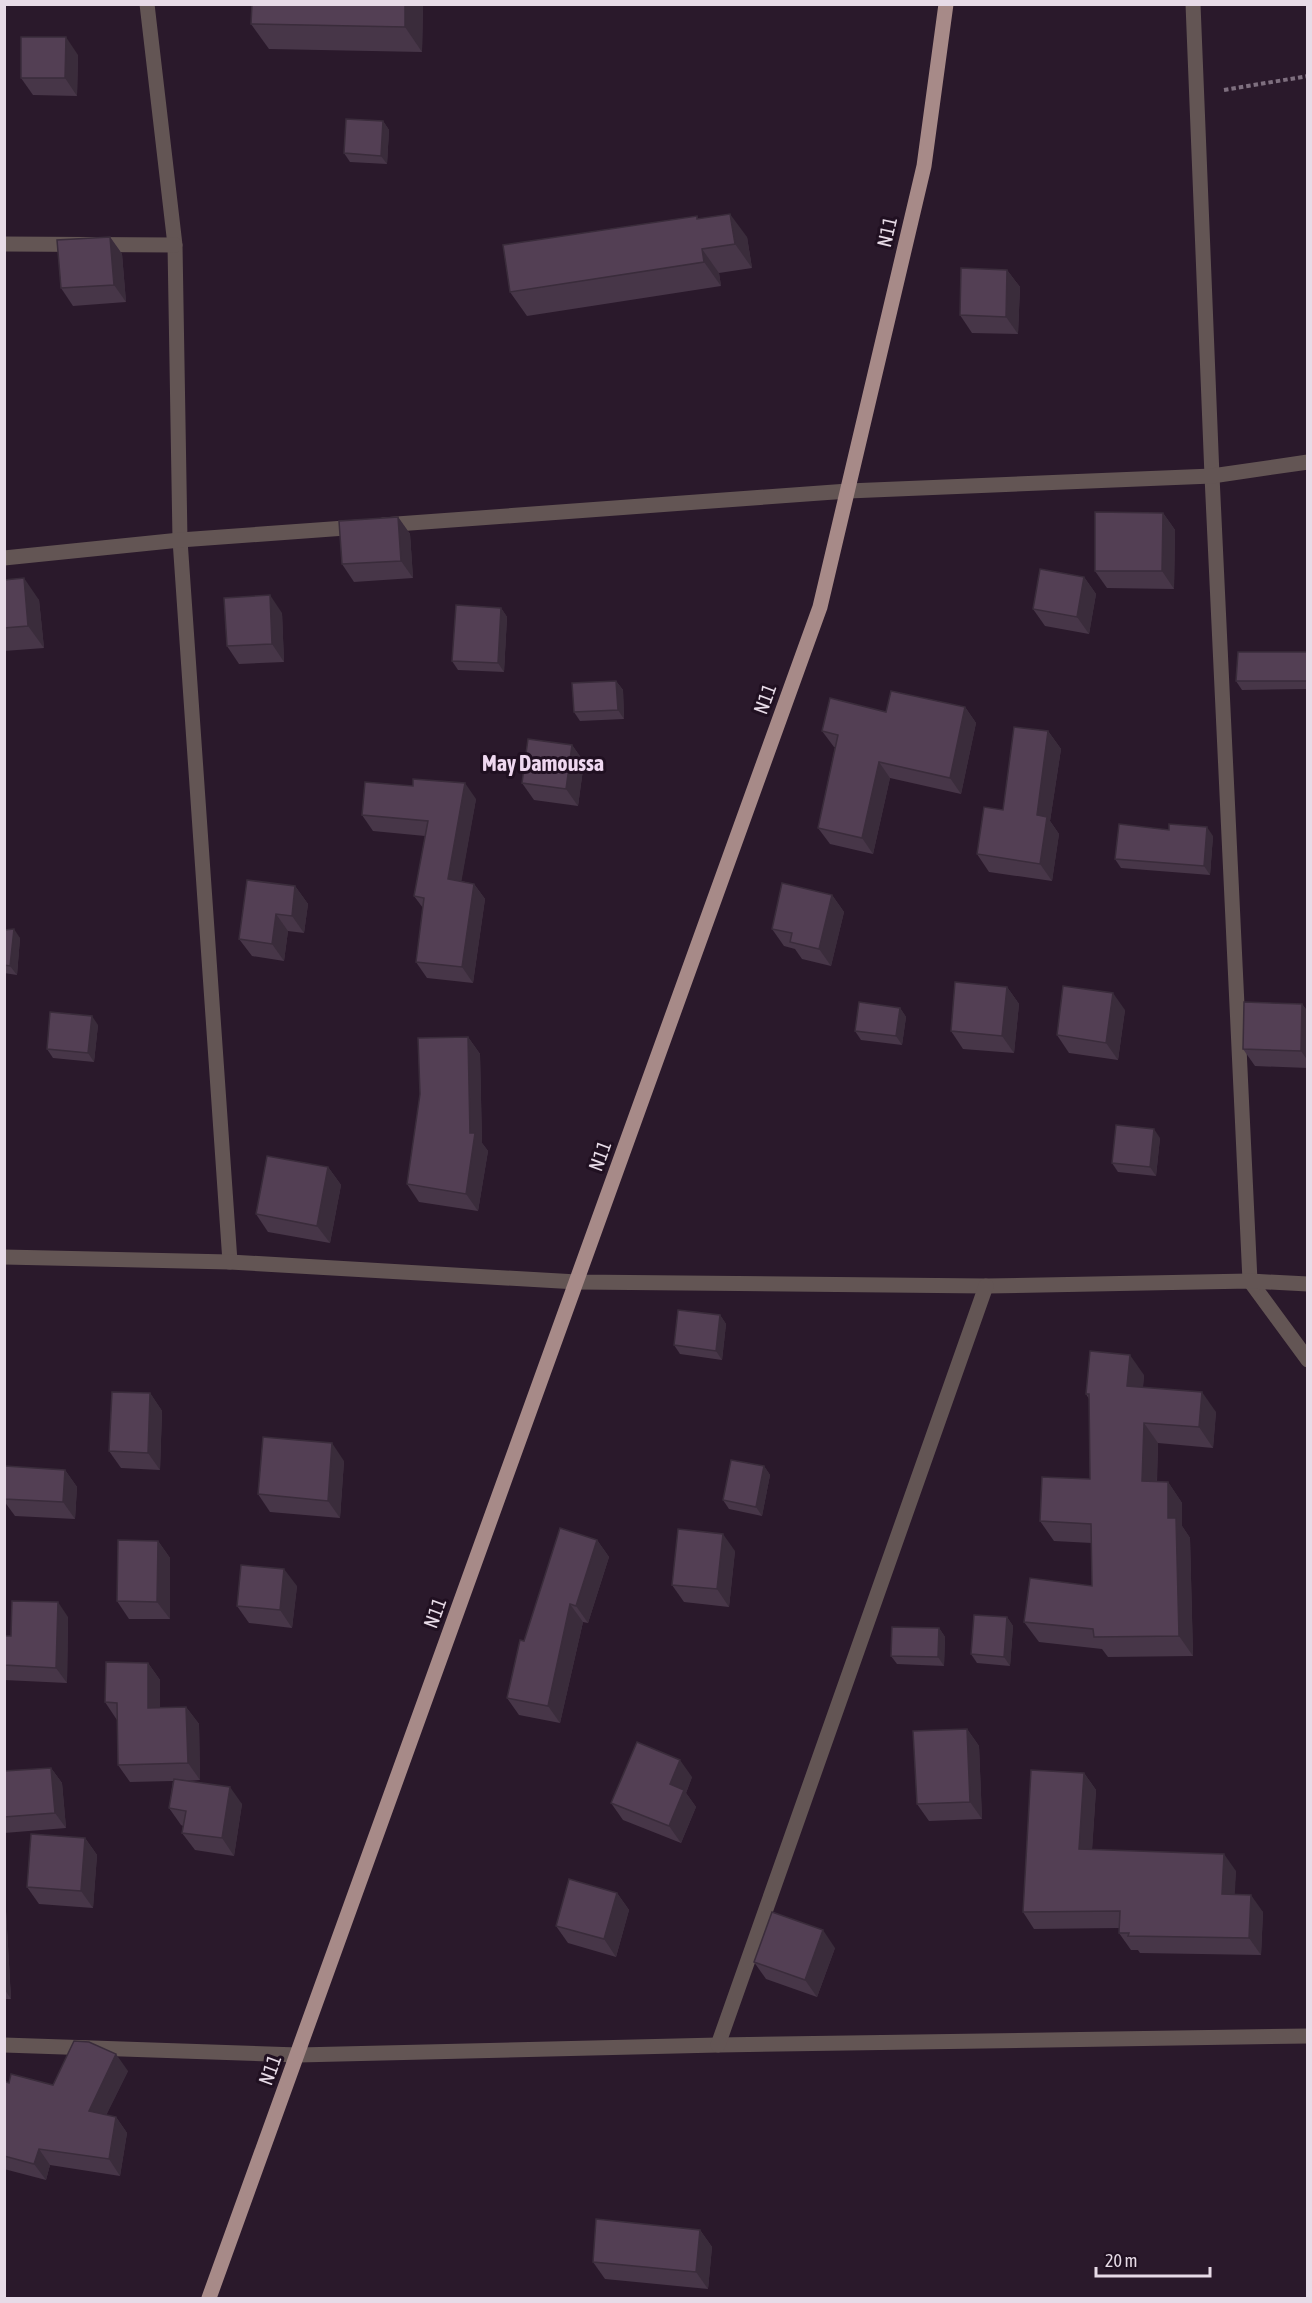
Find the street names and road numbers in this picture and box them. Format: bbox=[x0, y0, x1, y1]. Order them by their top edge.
street label: N11 bbox=[872, 214, 901, 249]
street label: N11 bbox=[748, 681, 781, 717]
street label: N11 bbox=[583, 1138, 616, 1174]
street label: N11 bbox=[418, 1595, 451, 1631]
street label: N11 bbox=[253, 2052, 286, 2088]

